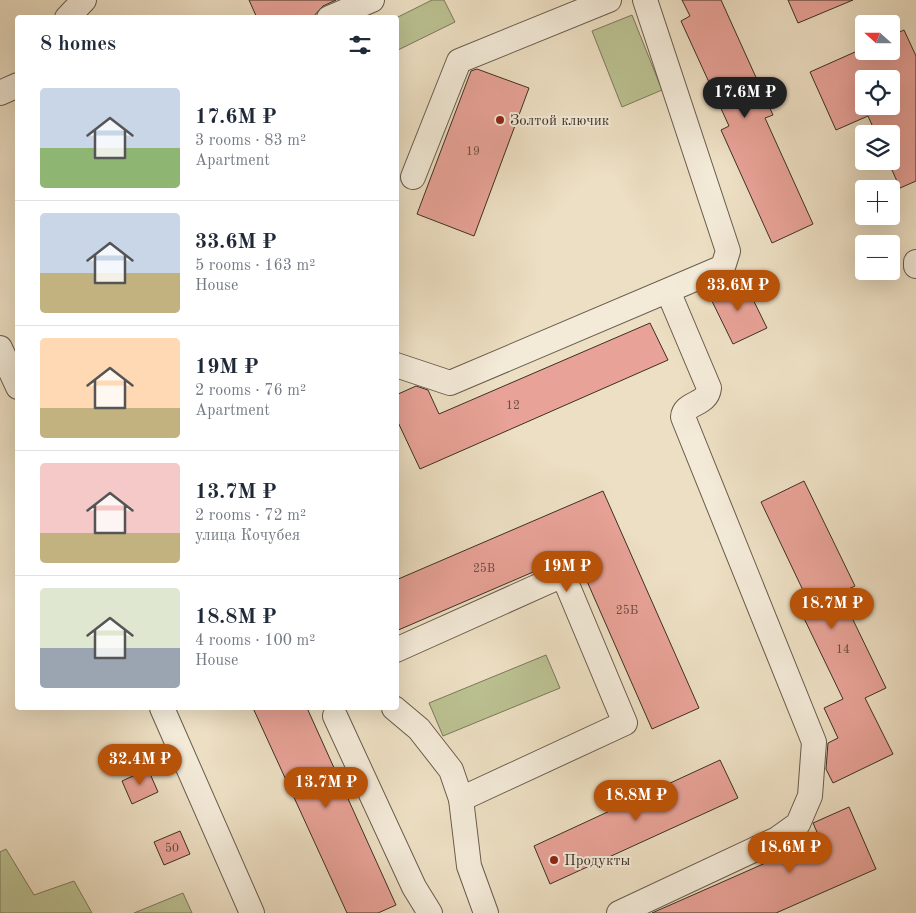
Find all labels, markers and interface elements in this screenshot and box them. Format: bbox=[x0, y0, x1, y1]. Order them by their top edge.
north arrow bbox=[855, 15, 900, 60]
map controls bbox=[855, 15, 900, 280]
icon: filters bbox=[346, 31, 374, 59]
text: 8 homes bbox=[40, 34, 116, 55]
button: locate bbox=[855, 70, 900, 115]
pin: 17.6M ₽ bbox=[699, 76, 791, 119]
text: 17.6M ₽ bbox=[714, 85, 776, 101]
text: 17.6M ₽ bbox=[195, 107, 277, 128]
icon: home bbox=[80, 108, 140, 168]
marker: Золтой ключик bbox=[494, 114, 506, 126]
place label: Золтой ключик bbox=[510, 114, 610, 129]
button: layers bbox=[855, 125, 900, 170]
text: 3 rooms · 83 m² bbox=[195, 133, 306, 149]
house number: 19 bbox=[466, 146, 480, 158]
text: Apartment bbox=[195, 153, 270, 169]
button: + bbox=[855, 180, 900, 225]
text: 33.6M ₽ bbox=[195, 232, 277, 253]
icon: home bbox=[80, 233, 140, 293]
button: − bbox=[855, 235, 900, 280]
text: 5 rooms · 163 m² bbox=[195, 258, 315, 274]
pin: 33.6M ₽ bbox=[692, 270, 784, 312]
text: House bbox=[195, 278, 238, 294]
text: 33.6M ₽ bbox=[707, 278, 769, 294]
text: 19M ₽ bbox=[195, 357, 259, 378]
icon: home bbox=[80, 358, 140, 418]
text: 2 rooms · 76 m² bbox=[195, 383, 306, 399]
house number: 12 bbox=[506, 400, 520, 412]
text: Apartment bbox=[195, 403, 270, 419]
text: 13.7M ₽ bbox=[195, 482, 277, 503]
icon: home bbox=[80, 483, 140, 543]
text: 2 rooms · 72 m² bbox=[195, 508, 306, 524]
text: улица Кочубея bbox=[195, 528, 300, 544]
pin: 19M ₽ bbox=[532, 550, 602, 593]
text: 19M ₽ bbox=[543, 559, 591, 575]
house number: 25В bbox=[473, 562, 495, 575]
pin: 18.7M ₽ bbox=[786, 588, 878, 630]
text: 18.7M ₽ bbox=[801, 596, 863, 612]
house number: 25Б bbox=[616, 604, 638, 617]
text: 18.8M ₽ bbox=[195, 607, 277, 628]
icon: home bbox=[80, 608, 140, 668]
text: 4 rooms · 100 m² bbox=[195, 633, 315, 649]
house number: 14 bbox=[836, 644, 850, 656]
text: House bbox=[195, 653, 238, 669]
pin: 32.4M ₽ bbox=[94, 744, 186, 786]
text: 32.4M ₽ bbox=[109, 752, 171, 768]
pin: 13.7M ₽ bbox=[280, 766, 372, 809]
text: 13.7M ₽ bbox=[295, 775, 357, 791]
pin: 18.8M ₽ bbox=[590, 780, 682, 822]
text: 18.8M ₽ bbox=[605, 788, 667, 804]
pin: 18.6M ₽ bbox=[744, 832, 836, 874]
text: 18.6M ₽ bbox=[759, 840, 821, 856]
house number: 50 bbox=[165, 842, 179, 855]
marker: Продукты bbox=[548, 854, 560, 866]
place label: Продукты bbox=[564, 854, 631, 869]

